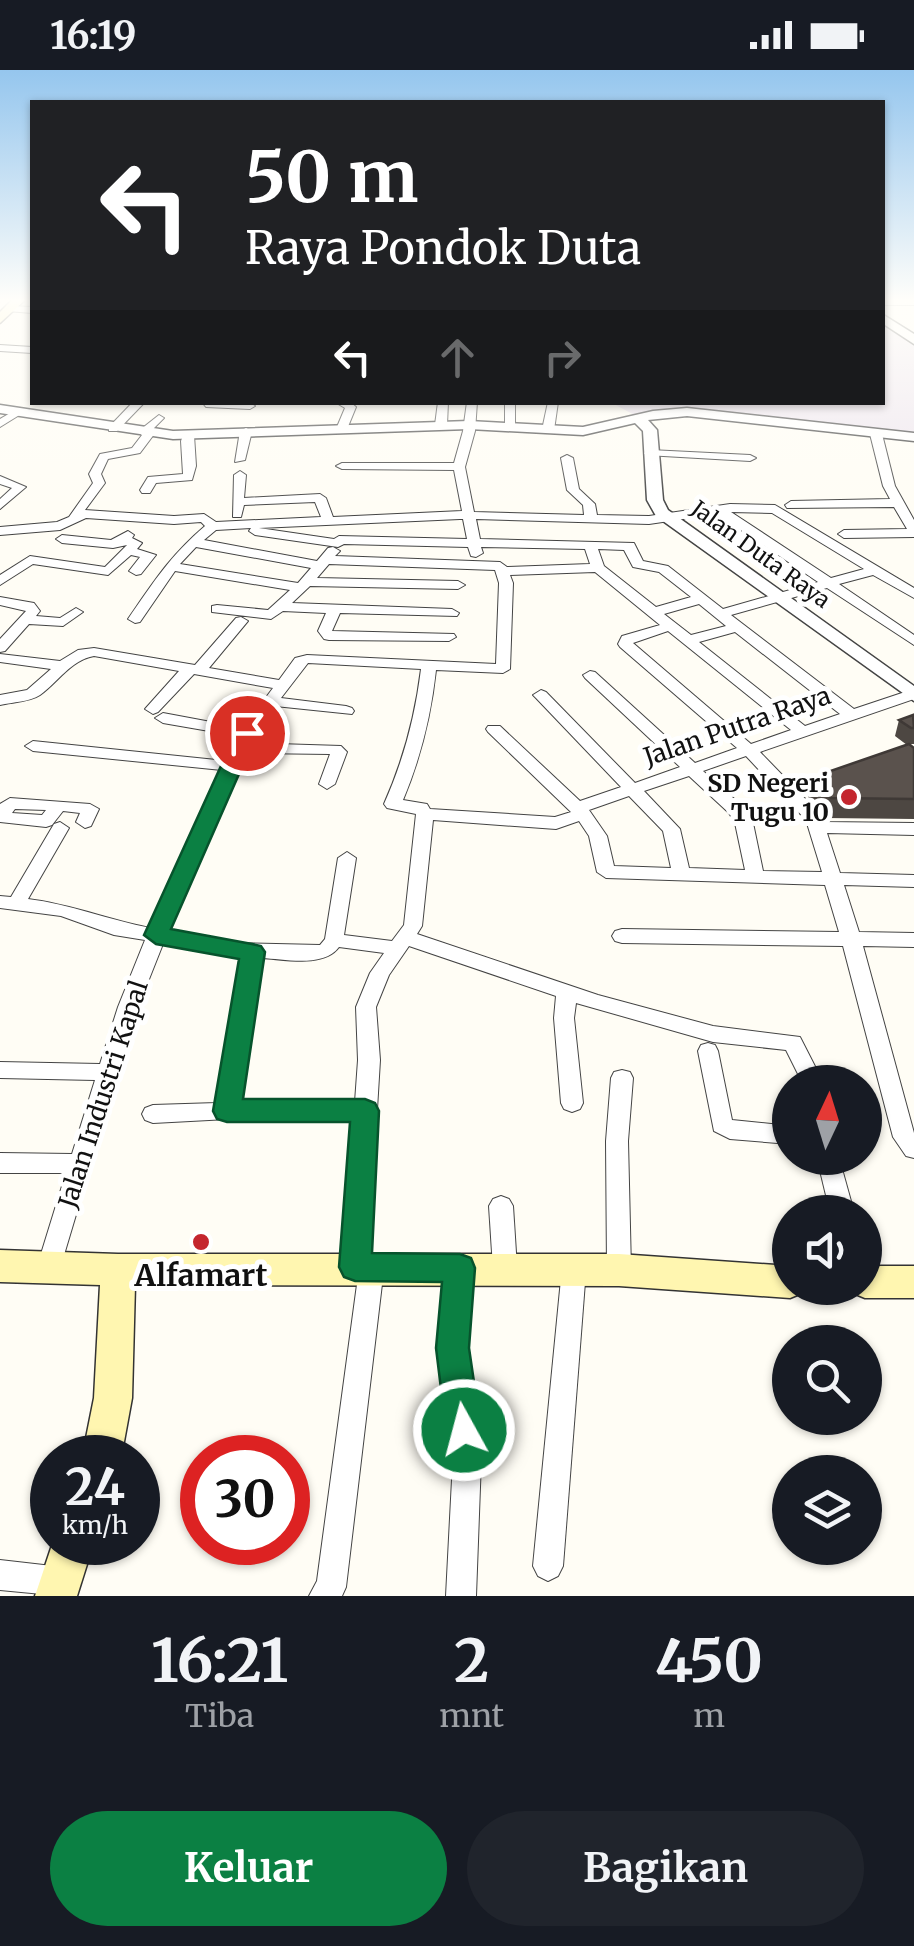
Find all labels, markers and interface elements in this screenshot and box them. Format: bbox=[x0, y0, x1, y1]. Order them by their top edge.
text: 16:19 bbox=[50, 12, 136, 59]
text: 50 m bbox=[245, 133, 418, 221]
icon: left bbox=[80, 140, 210, 270]
text: Raya Pondok Duta bbox=[245, 220, 641, 276]
icon: left bbox=[325, 330, 380, 385]
icon: ahead bbox=[430, 330, 485, 385]
icon: right bbox=[535, 330, 590, 385]
street label: Jalan Duta Raya bbox=[685, 494, 836, 614]
street label: Jalan Putra Raya bbox=[638, 679, 835, 773]
pin bbox=[205, 691, 290, 776]
icon: arrive bbox=[220, 706, 275, 761]
place label: SD Negeri Tugu 10 bbox=[707, 767, 829, 828]
marker: SD Negeri Tugu 10 bbox=[838, 786, 860, 808]
street label: Jalan Industri Kapal bbox=[51, 976, 155, 1213]
north arrow bbox=[772, 1065, 882, 1175]
map controls bbox=[772, 1065, 882, 1565]
button: sound bbox=[772, 1195, 882, 1305]
marker: Alfamart bbox=[190, 1231, 212, 1253]
place label: Alfamart bbox=[134, 1256, 267, 1294]
button: search bbox=[772, 1325, 882, 1435]
position arrow bbox=[412, 1378, 516, 1482]
speed limit sign: 30 bbox=[180, 1435, 310, 1565]
button: layers bbox=[772, 1455, 882, 1565]
text: 24 bbox=[65, 1456, 125, 1519]
text: km/h bbox=[62, 1509, 128, 1541]
text: 16:21 bbox=[151, 1623, 288, 1698]
text: 2 bbox=[454, 1623, 489, 1698]
text: 450 bbox=[655, 1623, 763, 1698]
text: Tiba bbox=[185, 1696, 254, 1736]
text: mnt bbox=[439, 1696, 504, 1736]
text: m bbox=[693, 1696, 725, 1736]
button: Keluar bbox=[50, 1811, 447, 1926]
button: Bagikan bbox=[467, 1811, 864, 1926]

